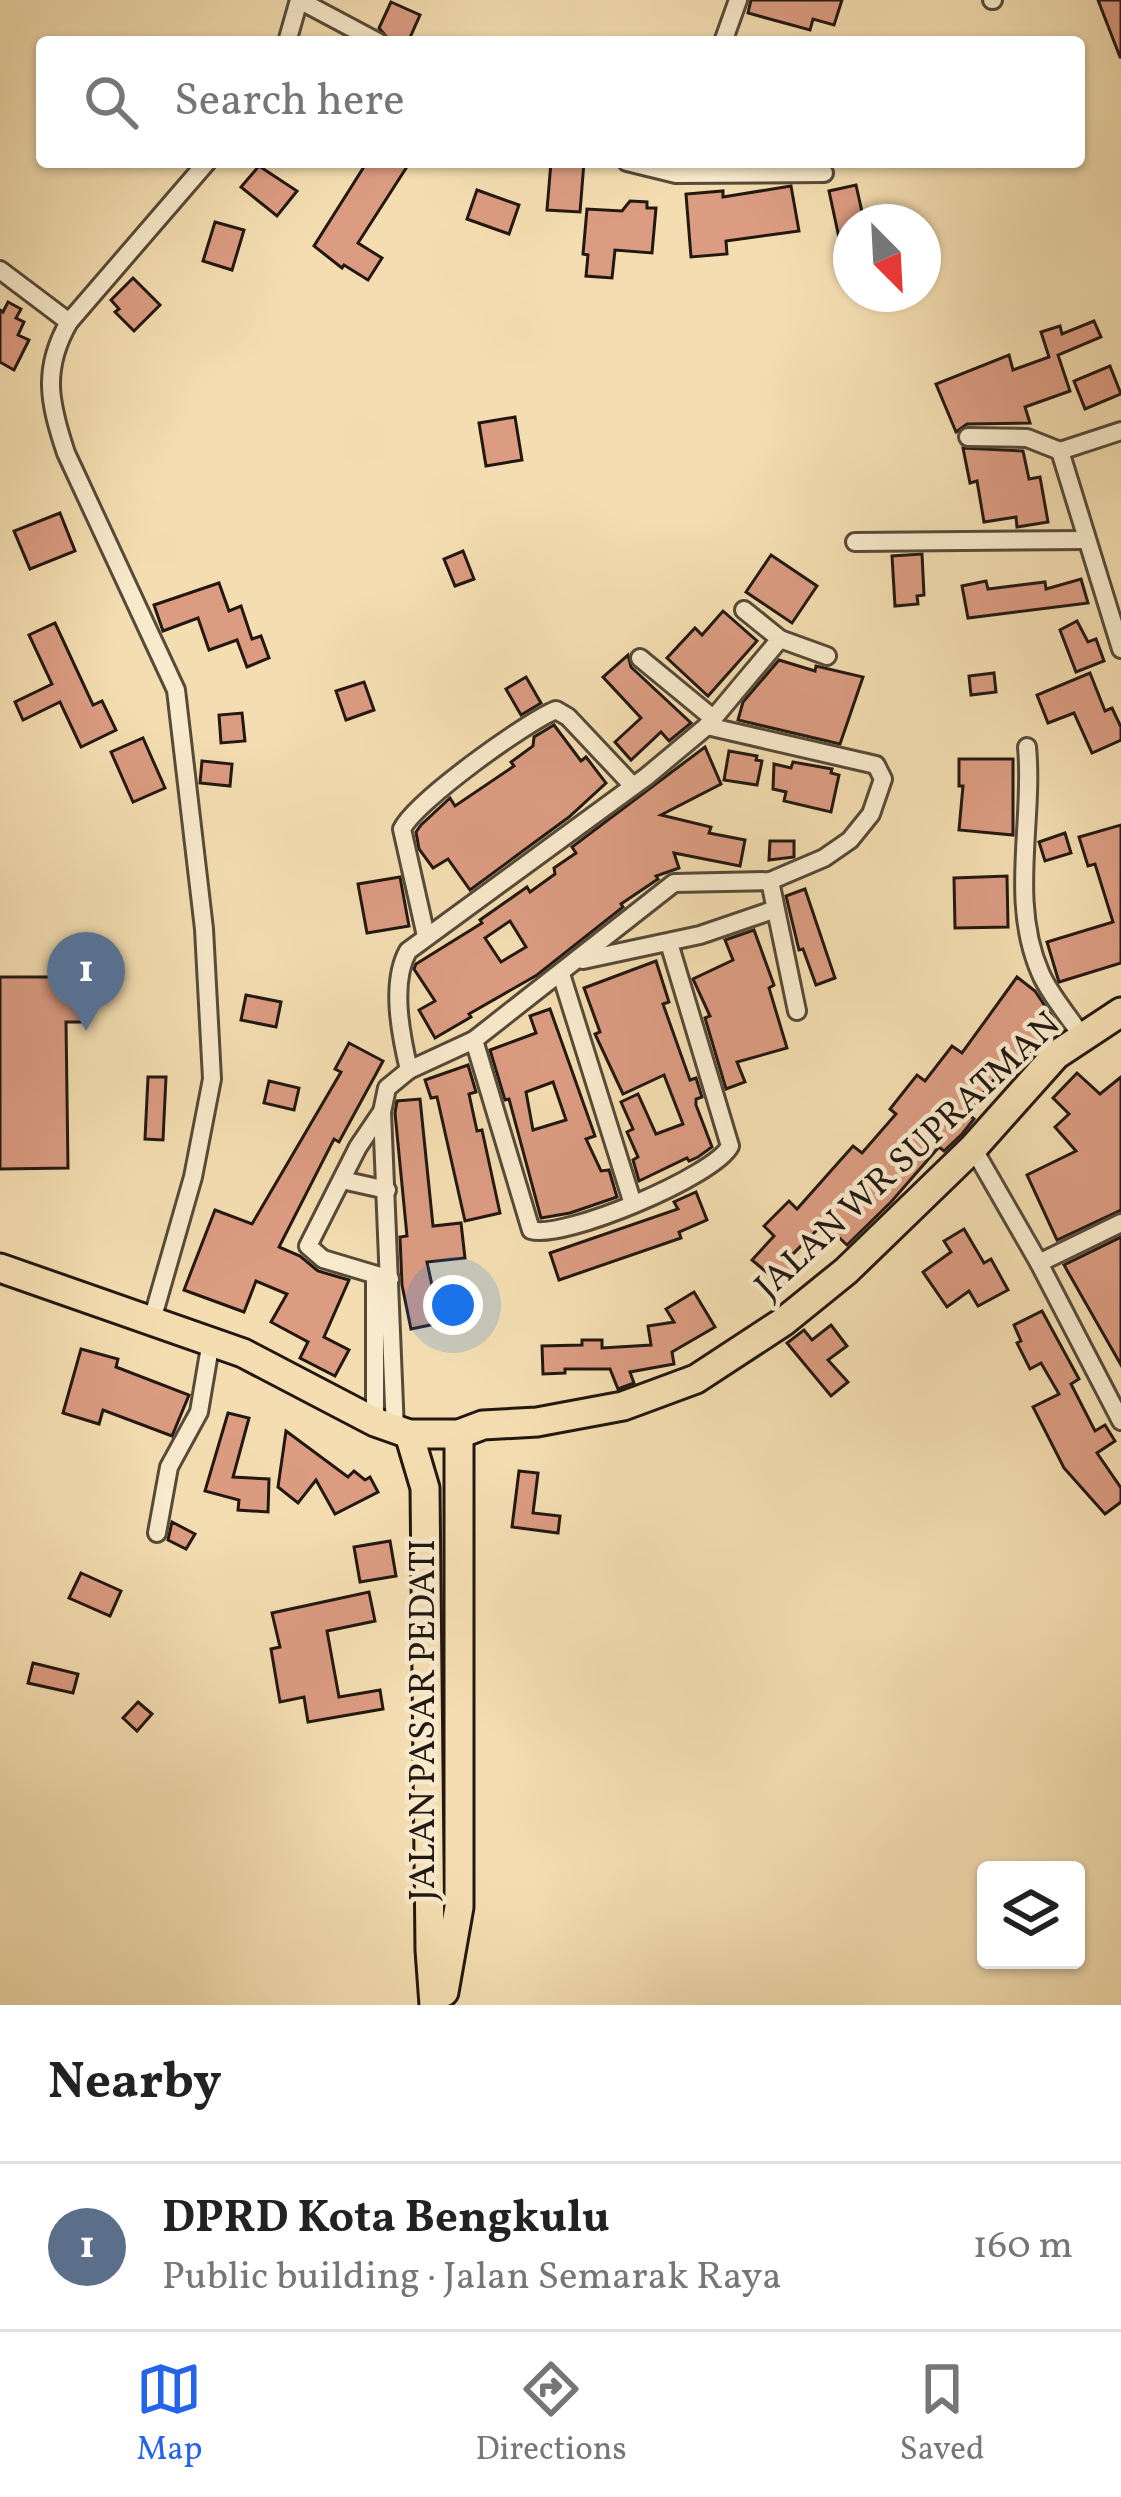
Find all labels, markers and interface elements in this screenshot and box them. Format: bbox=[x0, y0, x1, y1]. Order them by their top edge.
search box bbox=[36, 36, 1085, 168]
icon: search bbox=[78, 69, 144, 135]
text: Search here bbox=[174, 71, 405, 134]
north arrow bbox=[833, 204, 941, 312]
pin: 1 bbox=[47, 932, 125, 1031]
street label: JALAN WR SUPRATMAN bbox=[745, 1002, 1072, 1312]
your location bbox=[423, 1275, 483, 1335]
street label: JALAN PASAR PEDATI bbox=[400, 1539, 450, 1901]
map controls bbox=[977, 1861, 1085, 1969]
button: layers bbox=[977, 1861, 1085, 1969]
text: Nearby bbox=[48, 2048, 222, 2119]
text: DPRD Kota Bengkulu bbox=[162, 2188, 610, 2251]
text: 1 bbox=[79, 2220, 95, 2274]
text: 160 m bbox=[972, 2220, 1073, 2274]
text: Public building · Jalan Semarak Raya bbox=[162, 2251, 782, 2305]
tab: Map bbox=[136, 2356, 203, 2474]
tab: Directions bbox=[475, 2356, 627, 2474]
tab: Saved bbox=[900, 2356, 985, 2474]

